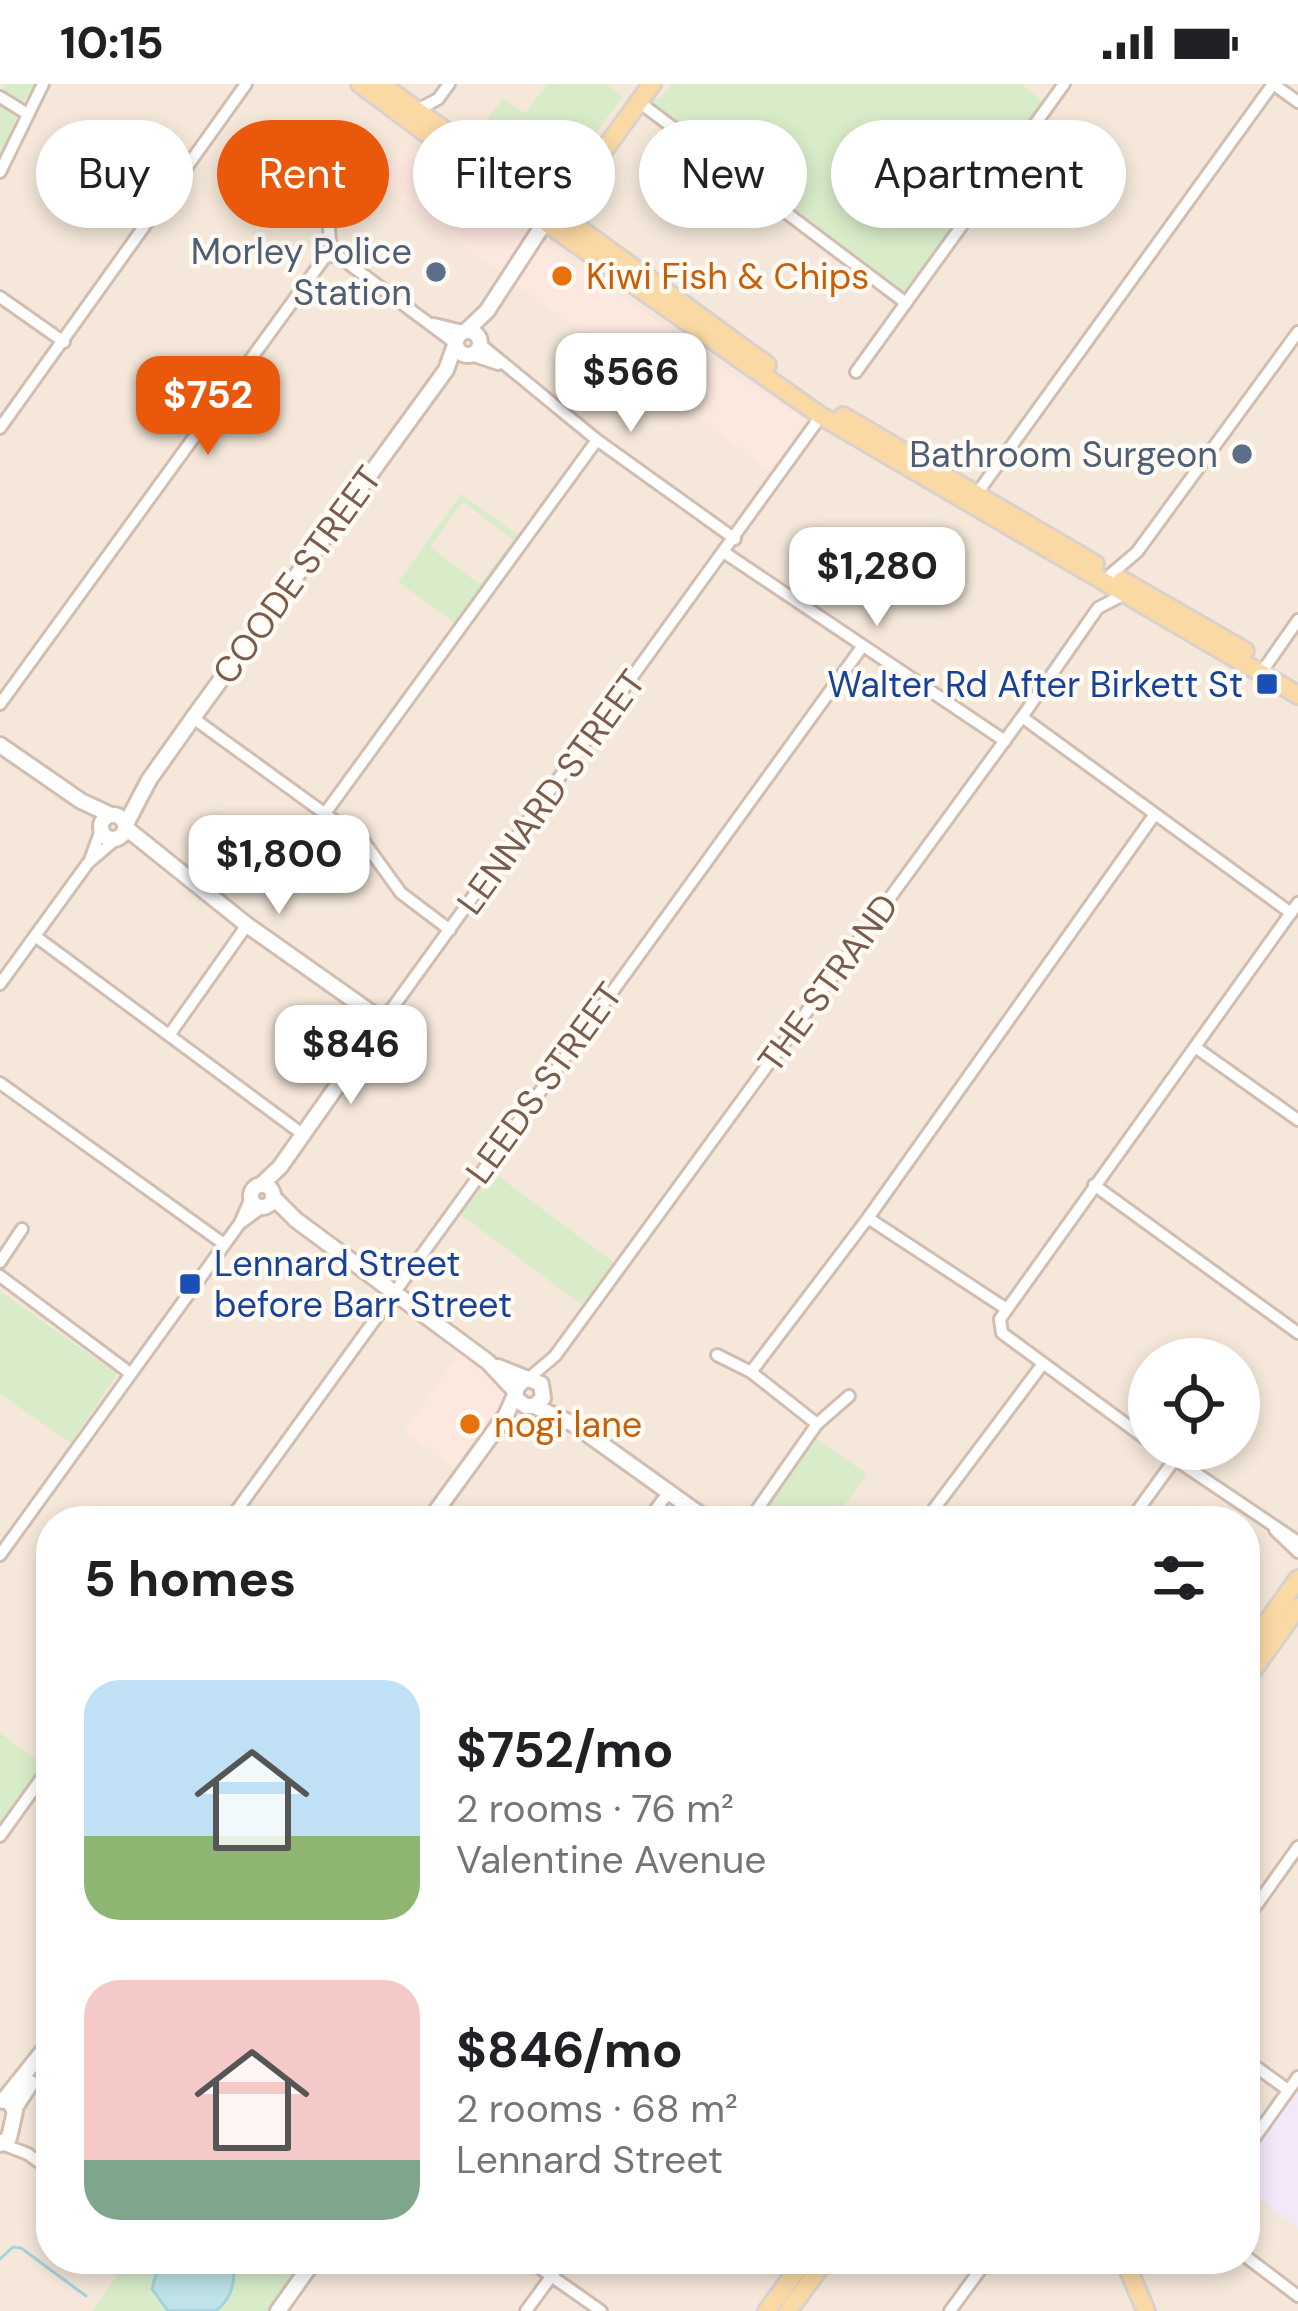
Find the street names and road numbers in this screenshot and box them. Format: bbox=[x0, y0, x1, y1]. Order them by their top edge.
street label: COODE STREET bbox=[202, 456, 392, 694]
street label: LENNARD STREET bbox=[446, 660, 656, 924]
street label: THE STRAND bbox=[747, 884, 909, 1082]
street label: LEEDS STREET bbox=[455, 973, 633, 1193]

